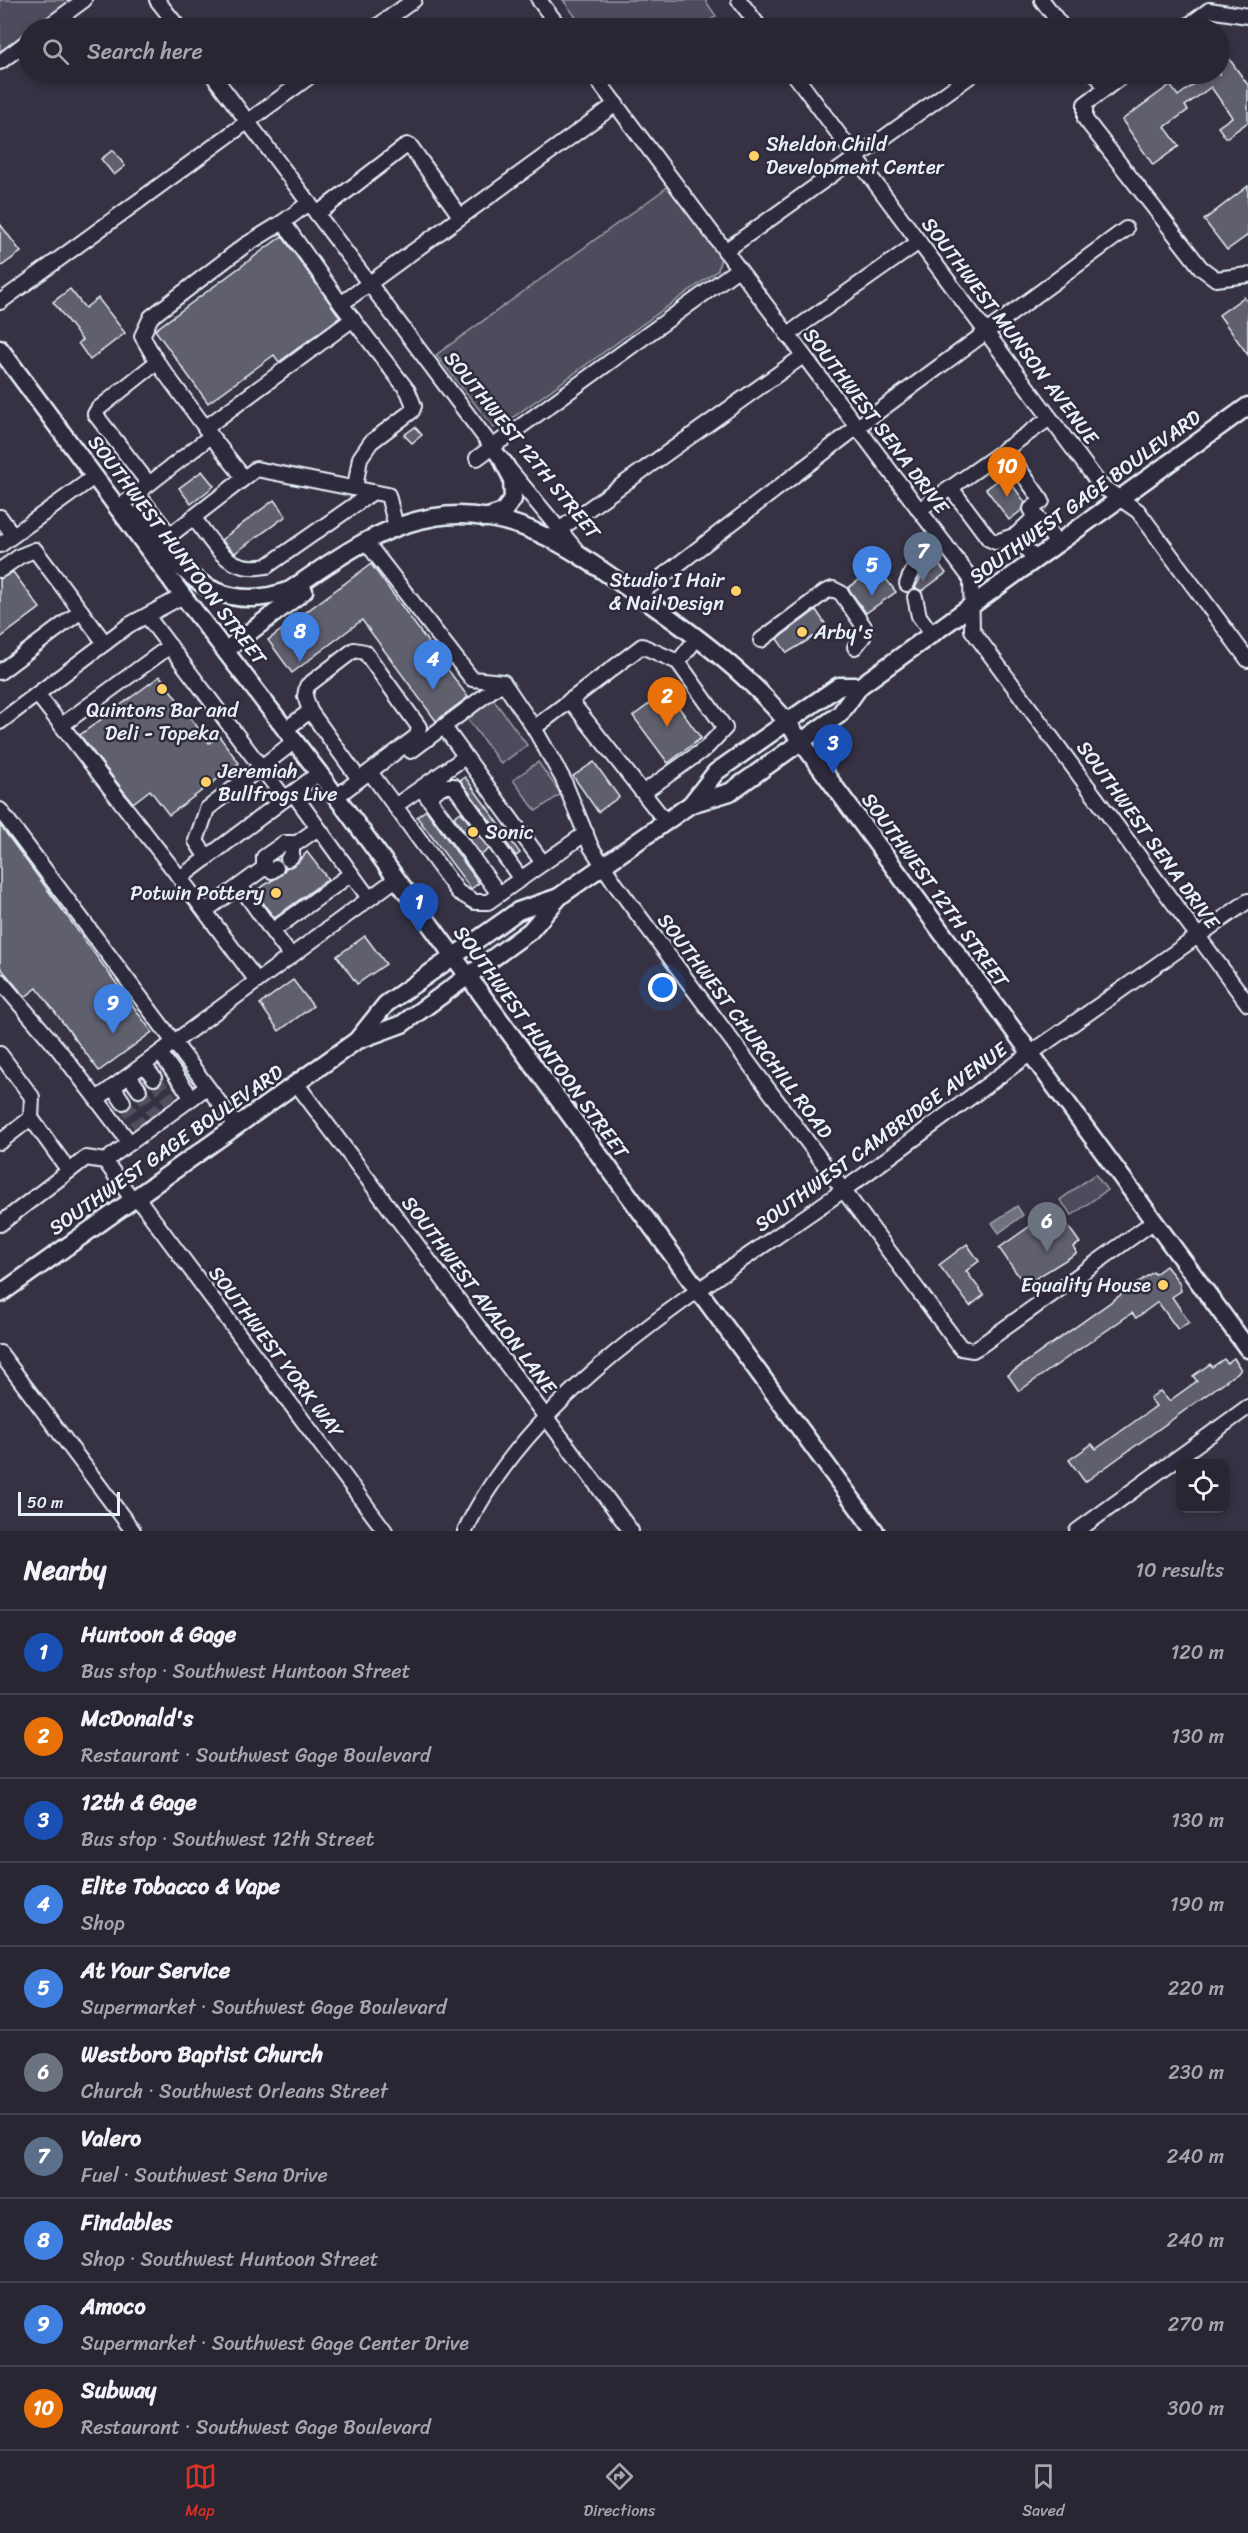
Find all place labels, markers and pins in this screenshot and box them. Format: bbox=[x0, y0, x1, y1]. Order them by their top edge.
place label: Sheldon Child Development Center bbox=[766, 127, 945, 185]
marker: Sheldon Child Development Center bbox=[747, 149, 761, 163]
pin: 10 bbox=[988, 448, 1026, 497]
pin: 7 bbox=[904, 532, 942, 582]
pin: 5 bbox=[852, 546, 892, 596]
place label: Studio I Hair & Nail Design bbox=[609, 563, 726, 621]
marker: Studio I Hair & Nail Design bbox=[729, 584, 743, 598]
pin: 8 bbox=[280, 612, 320, 662]
place label: Arby's bbox=[813, 615, 874, 650]
marker: Arby's bbox=[795, 625, 809, 639]
pin: 4 bbox=[414, 640, 452, 690]
pin: 2 bbox=[648, 678, 686, 727]
marker: Quintons Bar and Deli - Topeka bbox=[155, 682, 169, 696]
place label: Quintons Bar and Deli - Topeka bbox=[86, 693, 239, 751]
pin: 3 bbox=[814, 724, 852, 774]
place label: Jeremiah Bullfrogs Live bbox=[217, 754, 338, 812]
marker: Jeremiah Bullfrogs Live bbox=[199, 775, 213, 789]
place label: Sonic bbox=[485, 815, 534, 850]
marker: Sonic bbox=[466, 825, 480, 839]
place label: Potwin Pottery bbox=[130, 876, 265, 911]
pin: 1 bbox=[400, 884, 438, 933]
marker: Potwin Pottery bbox=[269, 886, 283, 900]
pin: 9 bbox=[94, 984, 132, 1034]
pin: 6 bbox=[1028, 1202, 1066, 1252]
place label: Equality House bbox=[1021, 1268, 1151, 1303]
marker: Equality House bbox=[1156, 1278, 1170, 1292]

